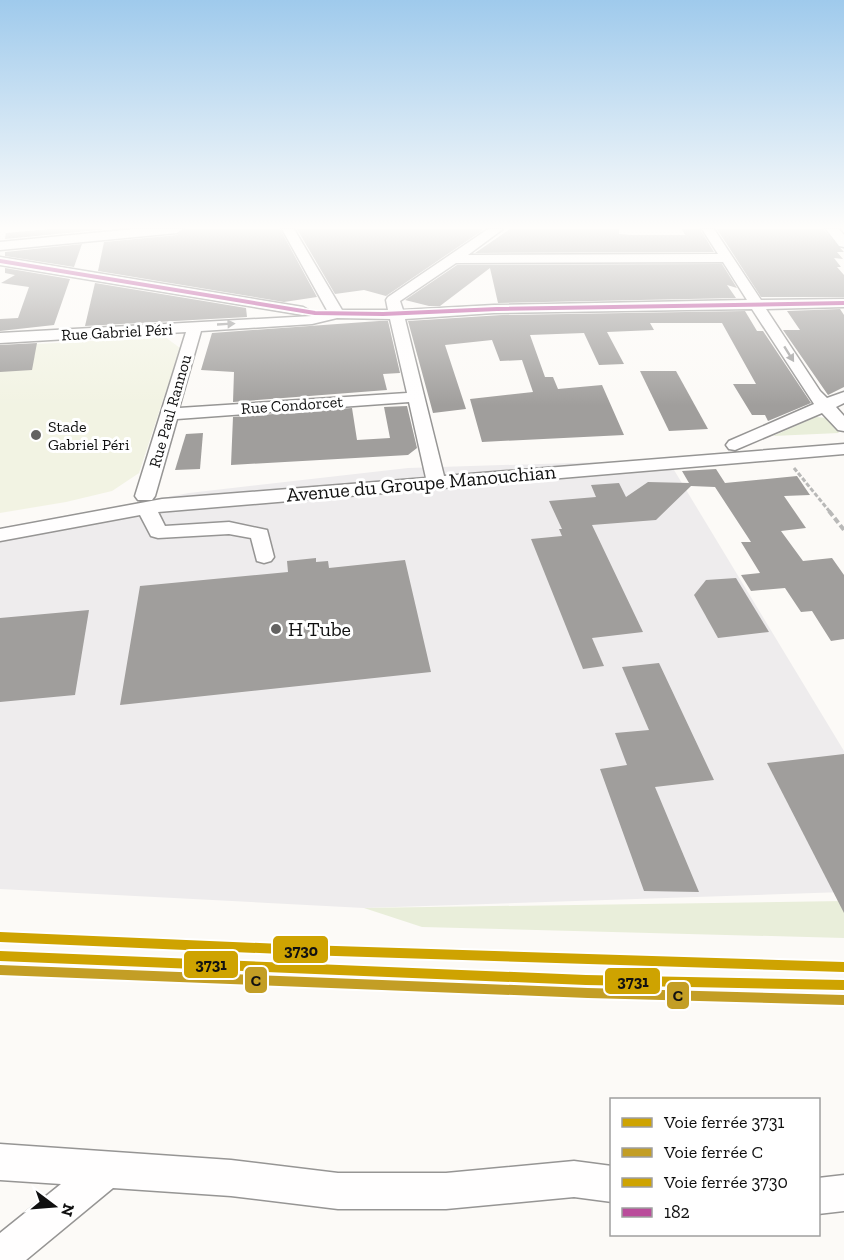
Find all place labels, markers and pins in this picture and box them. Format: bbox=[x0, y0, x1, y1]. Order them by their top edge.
place label: Stade Gabriel Péri bbox=[48, 417, 130, 454]
marker: Stade Gabriel Péri bbox=[29, 428, 43, 442]
place label: H Tube bbox=[288, 617, 351, 641]
marker: H Tube bbox=[269, 622, 283, 636]

